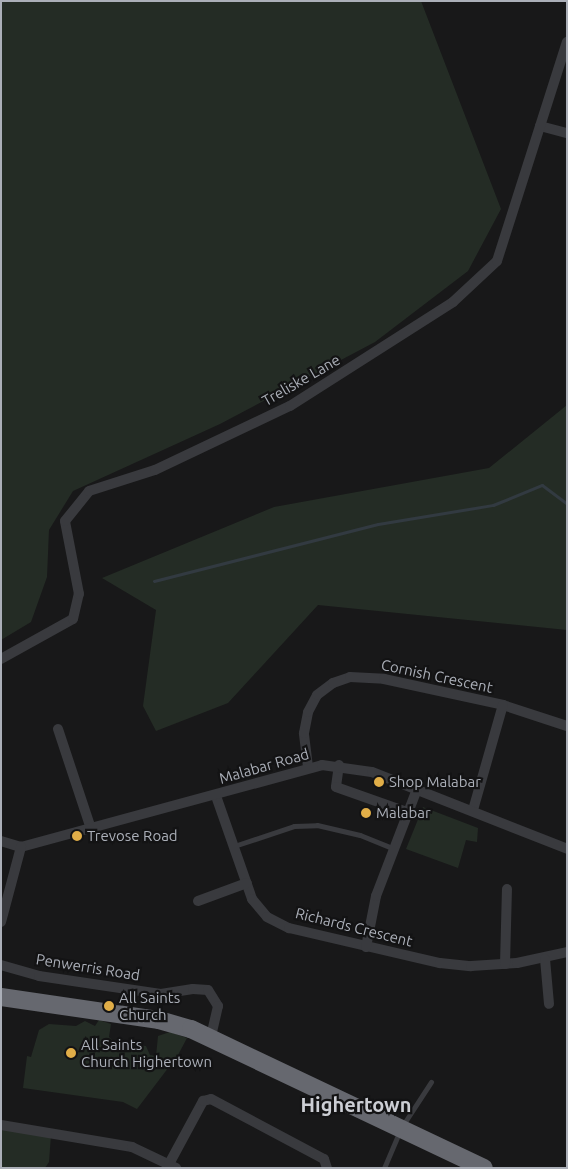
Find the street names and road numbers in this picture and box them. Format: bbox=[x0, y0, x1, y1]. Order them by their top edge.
street label: Treliske Lane bbox=[259, 350, 343, 410]
street label: Cornish Crescent bbox=[380, 655, 494, 697]
street label: Malabar Road bbox=[217, 745, 311, 787]
street label: Richards Crescent bbox=[294, 904, 414, 950]
street label: Penwerris Road bbox=[35, 950, 141, 984]

